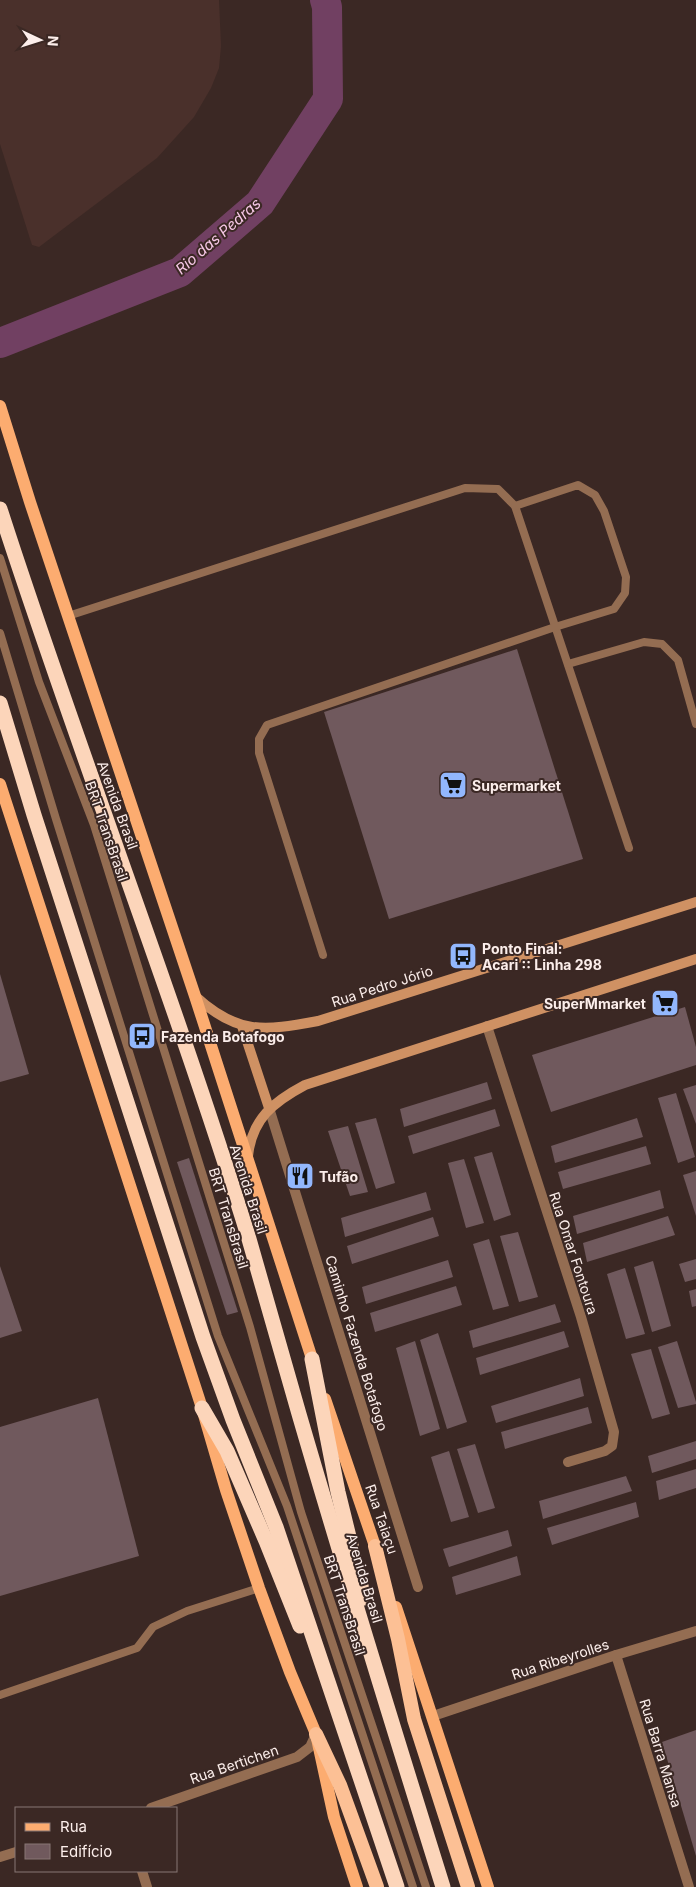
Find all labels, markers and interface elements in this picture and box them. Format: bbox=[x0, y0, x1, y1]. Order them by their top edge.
north arrow bbox=[15, 15, 65, 65]
text: N bbox=[45, 35, 62, 47]
water label: Rio das Pedras bbox=[171, 194, 265, 278]
street label: Avenida Brasil bbox=[94, 758, 142, 852]
supermarket icon: Supermarket bbox=[438, 770, 468, 800]
place label: Supermarket bbox=[472, 777, 561, 794]
street label: BRT TransBrasil bbox=[82, 779, 132, 883]
place label: Ponto Final: Acari :: Linha 298 bbox=[482, 940, 602, 973]
bus stop icon: Ponto Final: Acari :: Linha 298 bbox=[448, 941, 478, 971]
street label: Rua Pedro Jório bbox=[329, 962, 435, 1010]
supermarket icon: SuperMmarket bbox=[650, 988, 680, 1018]
place label: SuperMmarket bbox=[544, 995, 646, 1012]
bus stop icon: Fazenda Botafogo bbox=[127, 1021, 157, 1051]
place label: Fazenda Botafogo bbox=[161, 1028, 285, 1045]
street label: Avenida Brasil bbox=[227, 1142, 271, 1236]
restaurant icon: Tufão bbox=[285, 1161, 315, 1191]
street label: BRT TransBrasil bbox=[206, 1165, 252, 1271]
place label: Tufão bbox=[319, 1168, 358, 1185]
street label: Rua Omar Fontoura bbox=[546, 1190, 602, 1316]
street label: Caminho Fazenda Botafogo bbox=[322, 1253, 392, 1433]
street label: Rua Taiaçu bbox=[362, 1482, 402, 1556]
street label: Avenida Brasil bbox=[343, 1531, 387, 1625]
street label: BRT TransBrasil bbox=[321, 1553, 369, 1657]
street label: Rua Ribeyrolles bbox=[509, 1635, 611, 1683]
street label: Rua Barra Mansa bbox=[636, 1697, 686, 1809]
street label: Rua Bertichen bbox=[187, 1741, 281, 1787]
legend bbox=[15, 1807, 178, 1872]
text: Rua bbox=[60, 1817, 87, 1836]
text: Edifício bbox=[60, 1842, 112, 1861]

